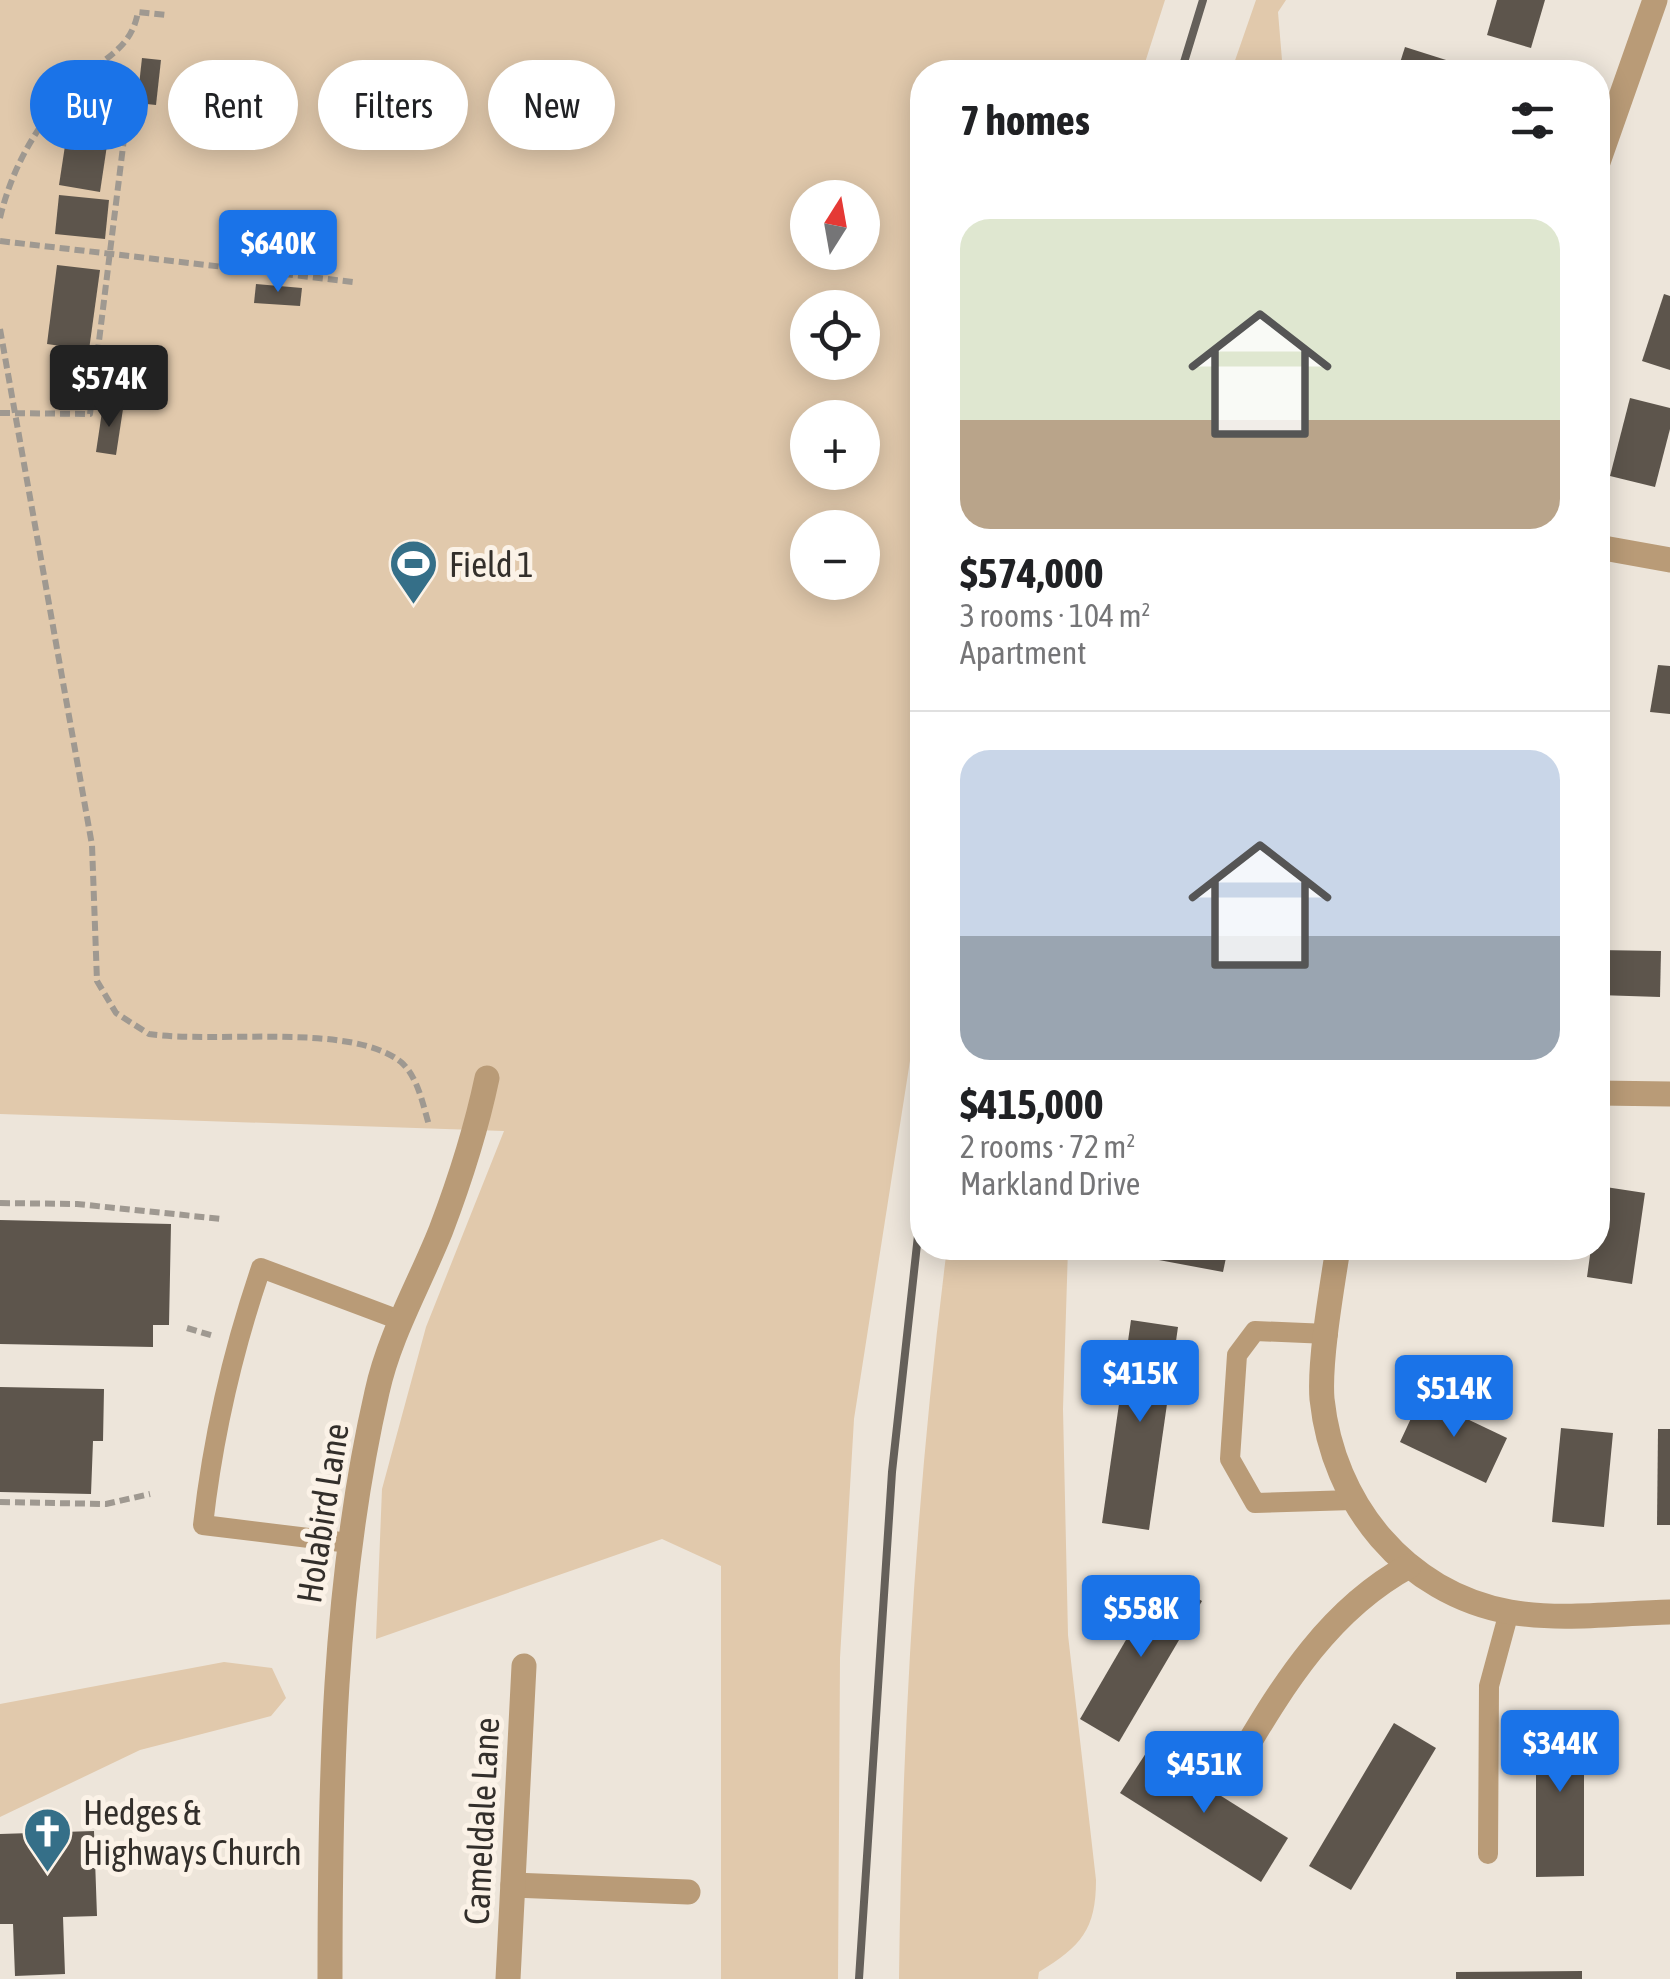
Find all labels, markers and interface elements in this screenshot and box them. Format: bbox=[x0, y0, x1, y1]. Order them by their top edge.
chip: Buy bbox=[30, 60, 148, 150]
chip: Rent bbox=[168, 60, 298, 150]
chip: Filters bbox=[318, 60, 468, 150]
chip: New bbox=[488, 60, 615, 150]
icon: filters bbox=[1505, 93, 1560, 148]
text: 7 homes bbox=[960, 96, 1090, 144]
north arrow bbox=[790, 180, 880, 270]
map controls bbox=[790, 180, 880, 600]
pin: $640K bbox=[208, 210, 348, 295]
text: $640K bbox=[241, 224, 315, 261]
icon: home bbox=[1170, 284, 1350, 464]
button: locate bbox=[790, 290, 880, 380]
pin: $574K bbox=[39, 345, 179, 430]
text: $574K bbox=[72, 359, 146, 396]
button: + bbox=[790, 400, 880, 490]
button: − bbox=[790, 510, 880, 600]
sports icon: Field 1 bbox=[388, 538, 440, 606]
place label: Field 1 bbox=[449, 544, 534, 584]
text: $574,000 bbox=[960, 549, 1104, 597]
text: 3 rooms · 104 m² bbox=[960, 597, 1150, 634]
text: Apartment bbox=[960, 634, 1086, 671]
icon: home bbox=[1170, 815, 1350, 995]
text: $415,000 bbox=[960, 1080, 1104, 1128]
text: 2 rooms · 72 m² bbox=[960, 1128, 1135, 1165]
text: Markland Drive bbox=[960, 1165, 1140, 1202]
pin: $415K bbox=[1070, 1340, 1210, 1425]
text: $415K bbox=[1103, 1354, 1177, 1391]
pin: $514K bbox=[1384, 1355, 1524, 1440]
text: $514K bbox=[1417, 1369, 1491, 1406]
street label: Holabird Lane bbox=[288, 1420, 356, 1606]
pin: $558K bbox=[1071, 1575, 1211, 1660]
text: $558K bbox=[1104, 1589, 1178, 1626]
pin: $344K bbox=[1490, 1710, 1630, 1795]
street label: Cameldale Lane bbox=[456, 1716, 506, 1926]
text: $344K bbox=[1523, 1724, 1597, 1761]
pin: $451K bbox=[1134, 1731, 1274, 1816]
text: $451K bbox=[1167, 1745, 1241, 1782]
place label: Hedges & Highways Church bbox=[83, 1792, 302, 1872]
church icon: Hedges & Highways Church bbox=[22, 1806, 74, 1874]

